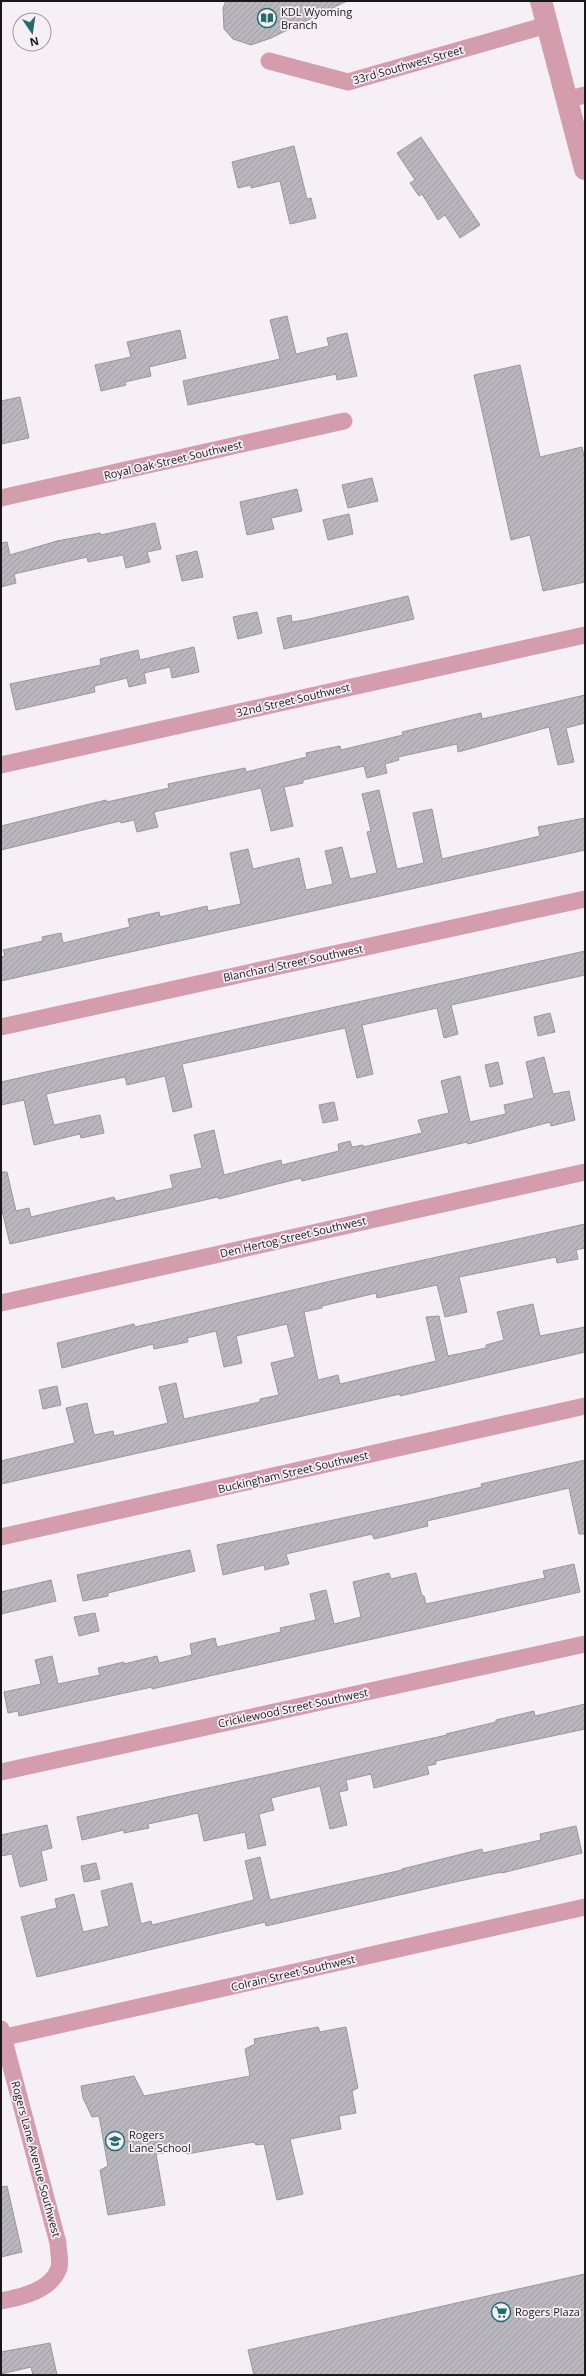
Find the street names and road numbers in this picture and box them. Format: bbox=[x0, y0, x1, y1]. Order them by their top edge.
street label: 33rd Southwest Street bbox=[351, 42, 465, 87]
street label: Royal Oak Street Southwest bbox=[102, 436, 244, 483]
street label: 32nd Street Southwest bbox=[234, 679, 351, 720]
street label: Blanchard Street Southwest bbox=[222, 940, 364, 985]
street label: Den Hertog Street Southwest bbox=[218, 1212, 367, 1261]
street label: Buckingham Street Southwest bbox=[216, 1447, 370, 1496]
street label: Cricklewood Street Southwest bbox=[216, 1684, 369, 1731]
street label: Colrain Street Southwest bbox=[229, 1951, 356, 1994]
street label: Rogers Lane Avenue Southwest bbox=[8, 2079, 65, 2239]

